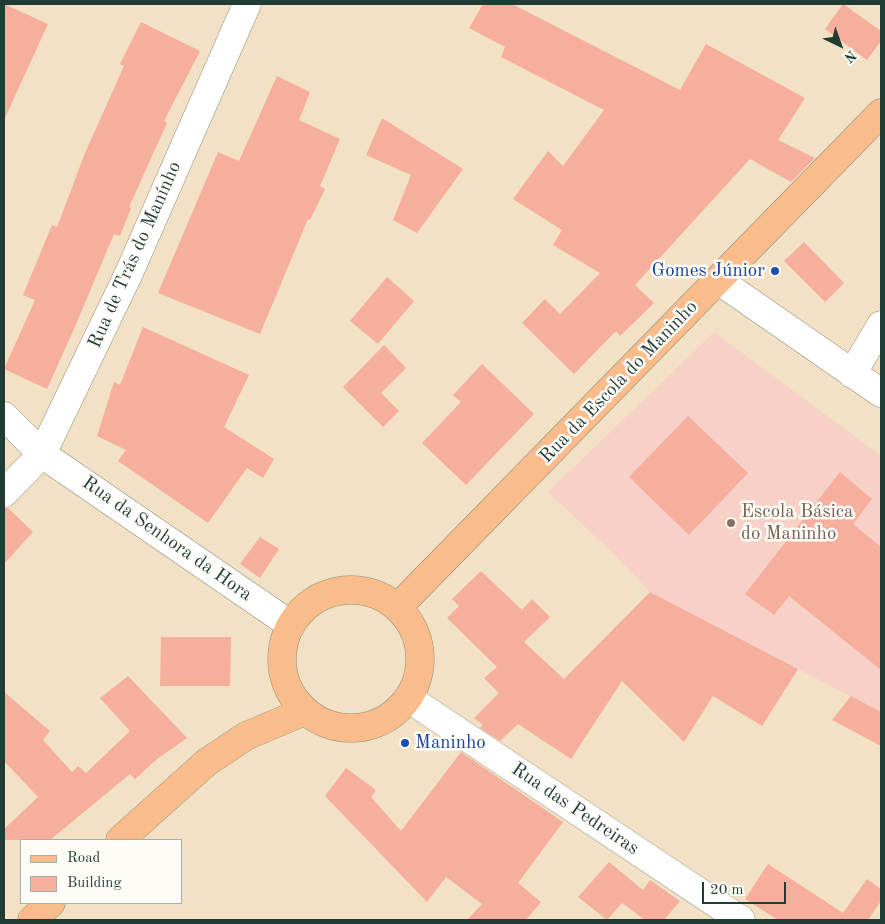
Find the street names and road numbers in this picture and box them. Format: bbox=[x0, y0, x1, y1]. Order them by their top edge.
street label: Rua de Trás do Manínho bbox=[83, 158, 187, 352]
street label: Rua da Escola do Maninho bbox=[535, 296, 703, 468]
street label: Rua da Senhora da Hora bbox=[78, 472, 256, 606]
street label: Rua das Pedreiras bbox=[507, 758, 643, 860]

